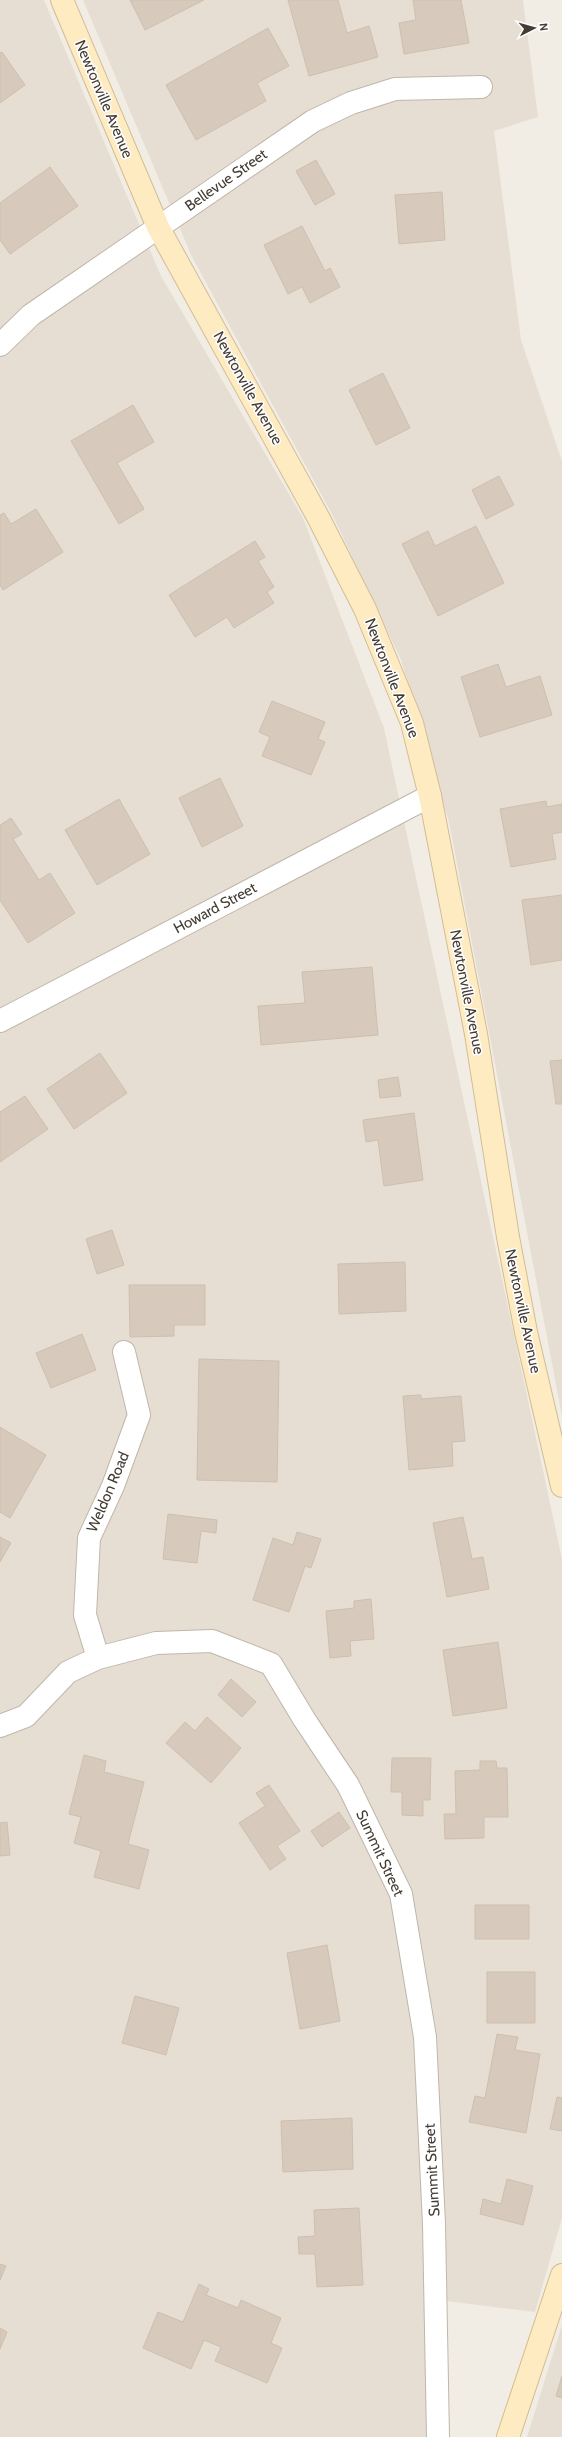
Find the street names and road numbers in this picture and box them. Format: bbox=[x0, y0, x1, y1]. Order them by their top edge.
street label: Newtonville Avenue bbox=[71, 37, 137, 161]
street label: Bellevue Street bbox=[181, 145, 271, 215]
street label: Newtonville Avenue bbox=[209, 328, 287, 448]
street label: Newtonville Avenue bbox=[361, 616, 423, 741]
street label: Howard Street bbox=[170, 879, 260, 937]
street label: Newtonville Avenue bbox=[446, 928, 488, 1056]
street label: Newtonville Avenue bbox=[501, 1247, 545, 1375]
street label: Weldon Road bbox=[83, 1449, 133, 1535]
street label: Summit Street bbox=[352, 1807, 408, 1899]
street label: Summit Street bbox=[421, 2123, 443, 2217]

